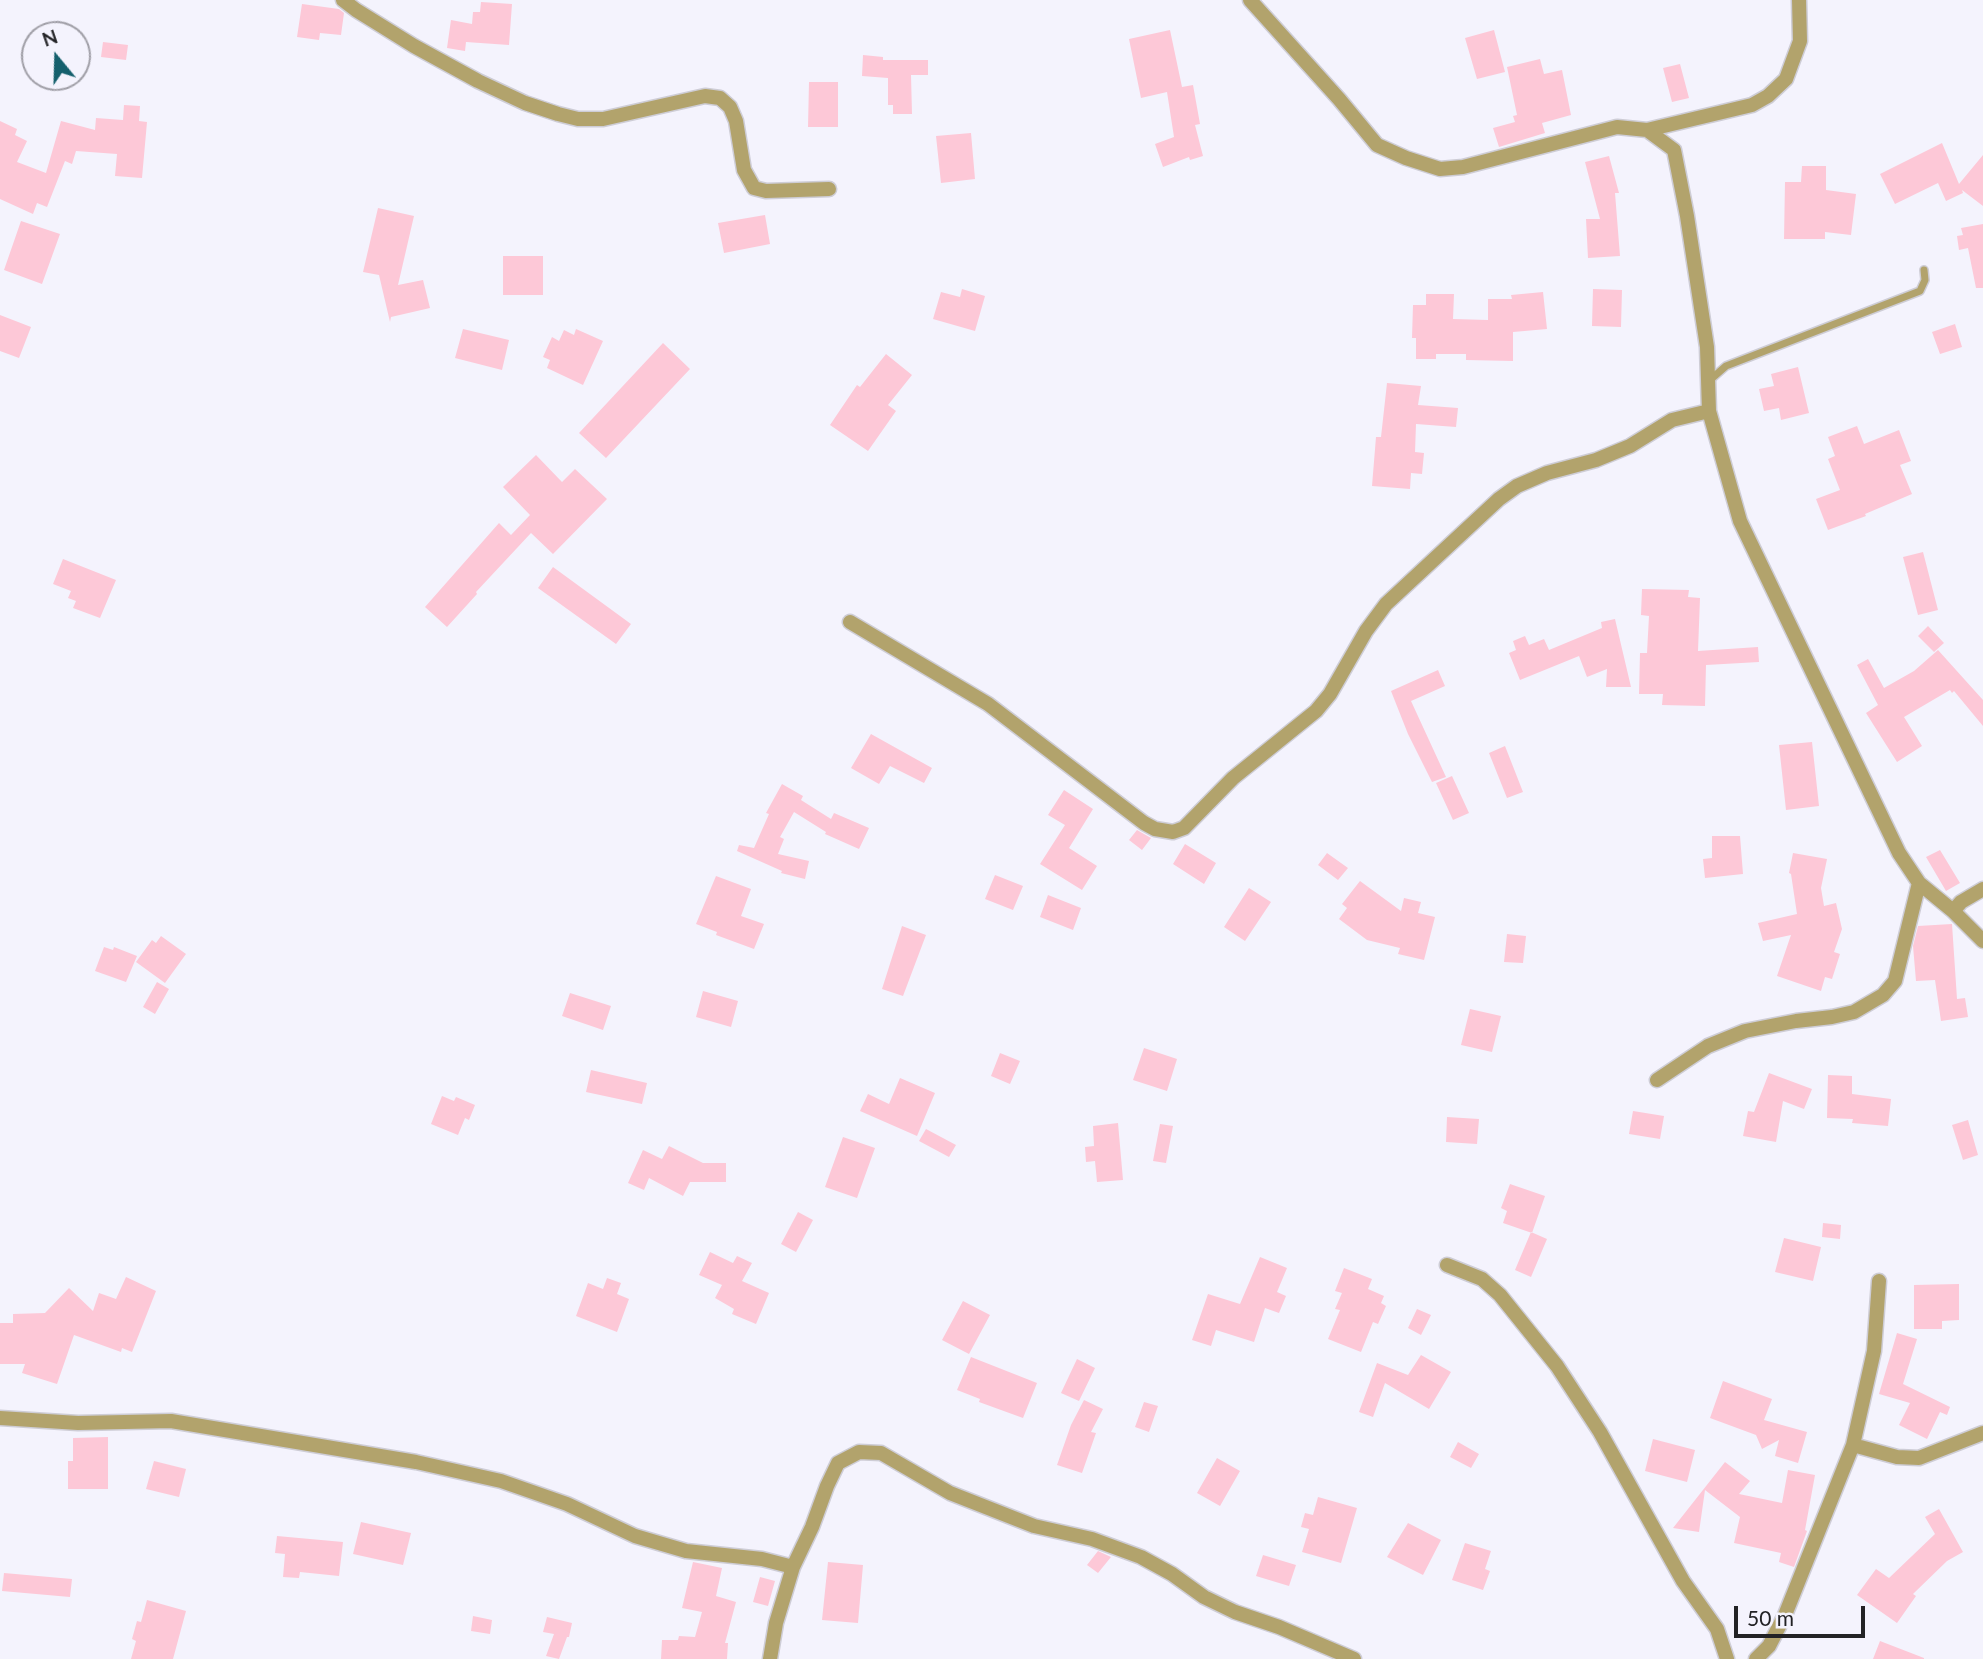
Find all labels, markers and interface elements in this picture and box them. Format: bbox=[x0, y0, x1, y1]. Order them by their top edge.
north arrow bbox=[21, 21, 91, 91]
text: N bbox=[39, 24, 60, 51]
scale bar bbox=[1738, 1592, 1869, 1636]
text: 50 m bbox=[1747, 1605, 1794, 1630]

